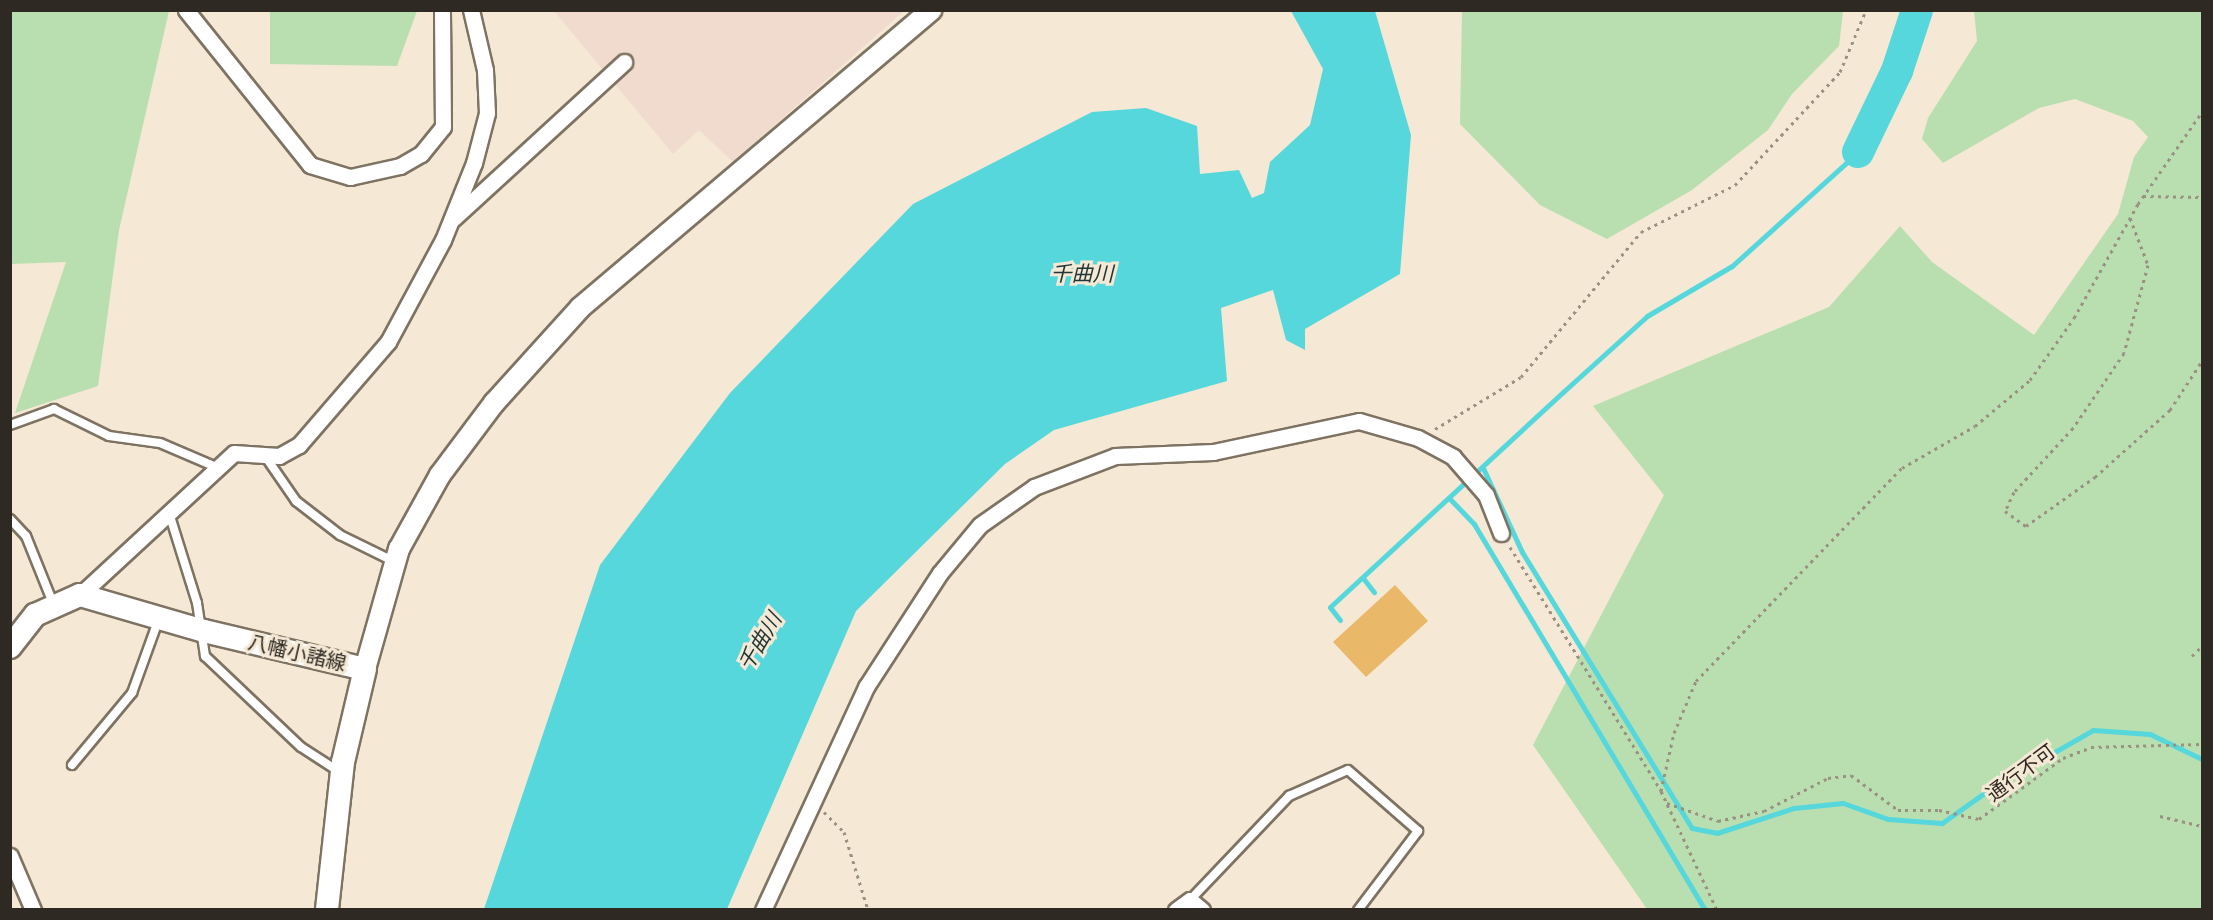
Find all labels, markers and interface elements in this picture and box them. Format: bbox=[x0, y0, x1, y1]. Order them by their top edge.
water label: 千曲川 bbox=[1051, 261, 1113, 287]
water label: 千曲川 bbox=[733, 609, 787, 675]
street label: 八幡小諸線 bbox=[246, 630, 348, 676]
street label: 通行不可 bbox=[1982, 739, 2060, 807]

